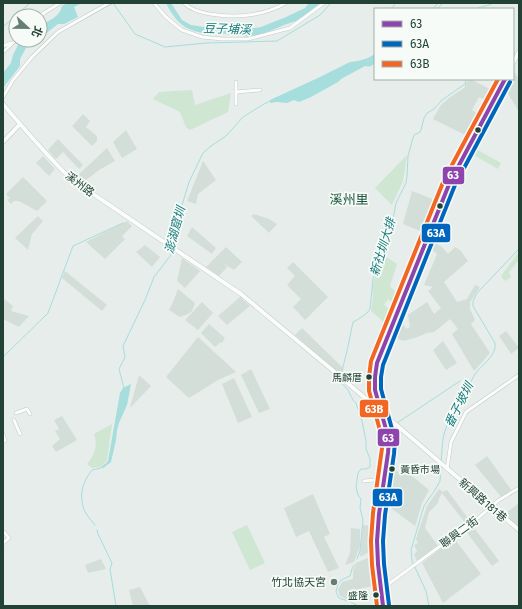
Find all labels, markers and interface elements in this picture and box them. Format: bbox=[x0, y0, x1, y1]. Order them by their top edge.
north arrow bbox=[8, 8, 48, 48]
legend bbox=[374, 8, 514, 80]
text: 63 bbox=[410, 17, 422, 31]
water label: 豆子埔溪 bbox=[203, 21, 253, 37]
text: 北 bbox=[29, 24, 45, 39]
text: 63A bbox=[410, 37, 429, 51]
text: 63B bbox=[410, 57, 430, 71]
unlabelled marker bbox=[473, 125, 483, 135]
line badge: 63 bbox=[442, 166, 465, 185]
street label: 溪州路 bbox=[63, 169, 97, 200]
text: 63 bbox=[447, 169, 459, 182]
district label: 溪州里 bbox=[329, 192, 369, 207]
unlabelled marker bbox=[435, 201, 445, 211]
water label: 澎湖窟圳 bbox=[162, 203, 188, 255]
water label: 新社圳大排 bbox=[368, 214, 399, 278]
line badge: 63A bbox=[421, 223, 451, 243]
text: 63A bbox=[427, 227, 446, 240]
place label: 馬麟厝 bbox=[332, 372, 362, 384]
marker: 馬麟厝 bbox=[364, 372, 374, 382]
water label: 番子坡圳 bbox=[442, 379, 477, 430]
line badge: 63B bbox=[359, 399, 389, 418]
text: 63B bbox=[365, 403, 384, 416]
line badge: 63 bbox=[377, 428, 400, 447]
text: 63 bbox=[382, 432, 394, 445]
marker: 黃昏市場 bbox=[387, 464, 397, 474]
place label: 黃昏市場 bbox=[400, 464, 440, 476]
street label: 新興路181巷 bbox=[456, 476, 509, 525]
line badge: 63A bbox=[372, 488, 403, 507]
text: 63A bbox=[379, 491, 398, 504]
street label: 聯興二街 bbox=[438, 514, 481, 551]
place label: 竹北協天宮 bbox=[271, 576, 326, 589]
marker: 竹北協天宮 bbox=[329, 577, 339, 587]
place label: 盛隆 bbox=[348, 590, 368, 602]
marker: 盛隆 bbox=[371, 590, 381, 600]

